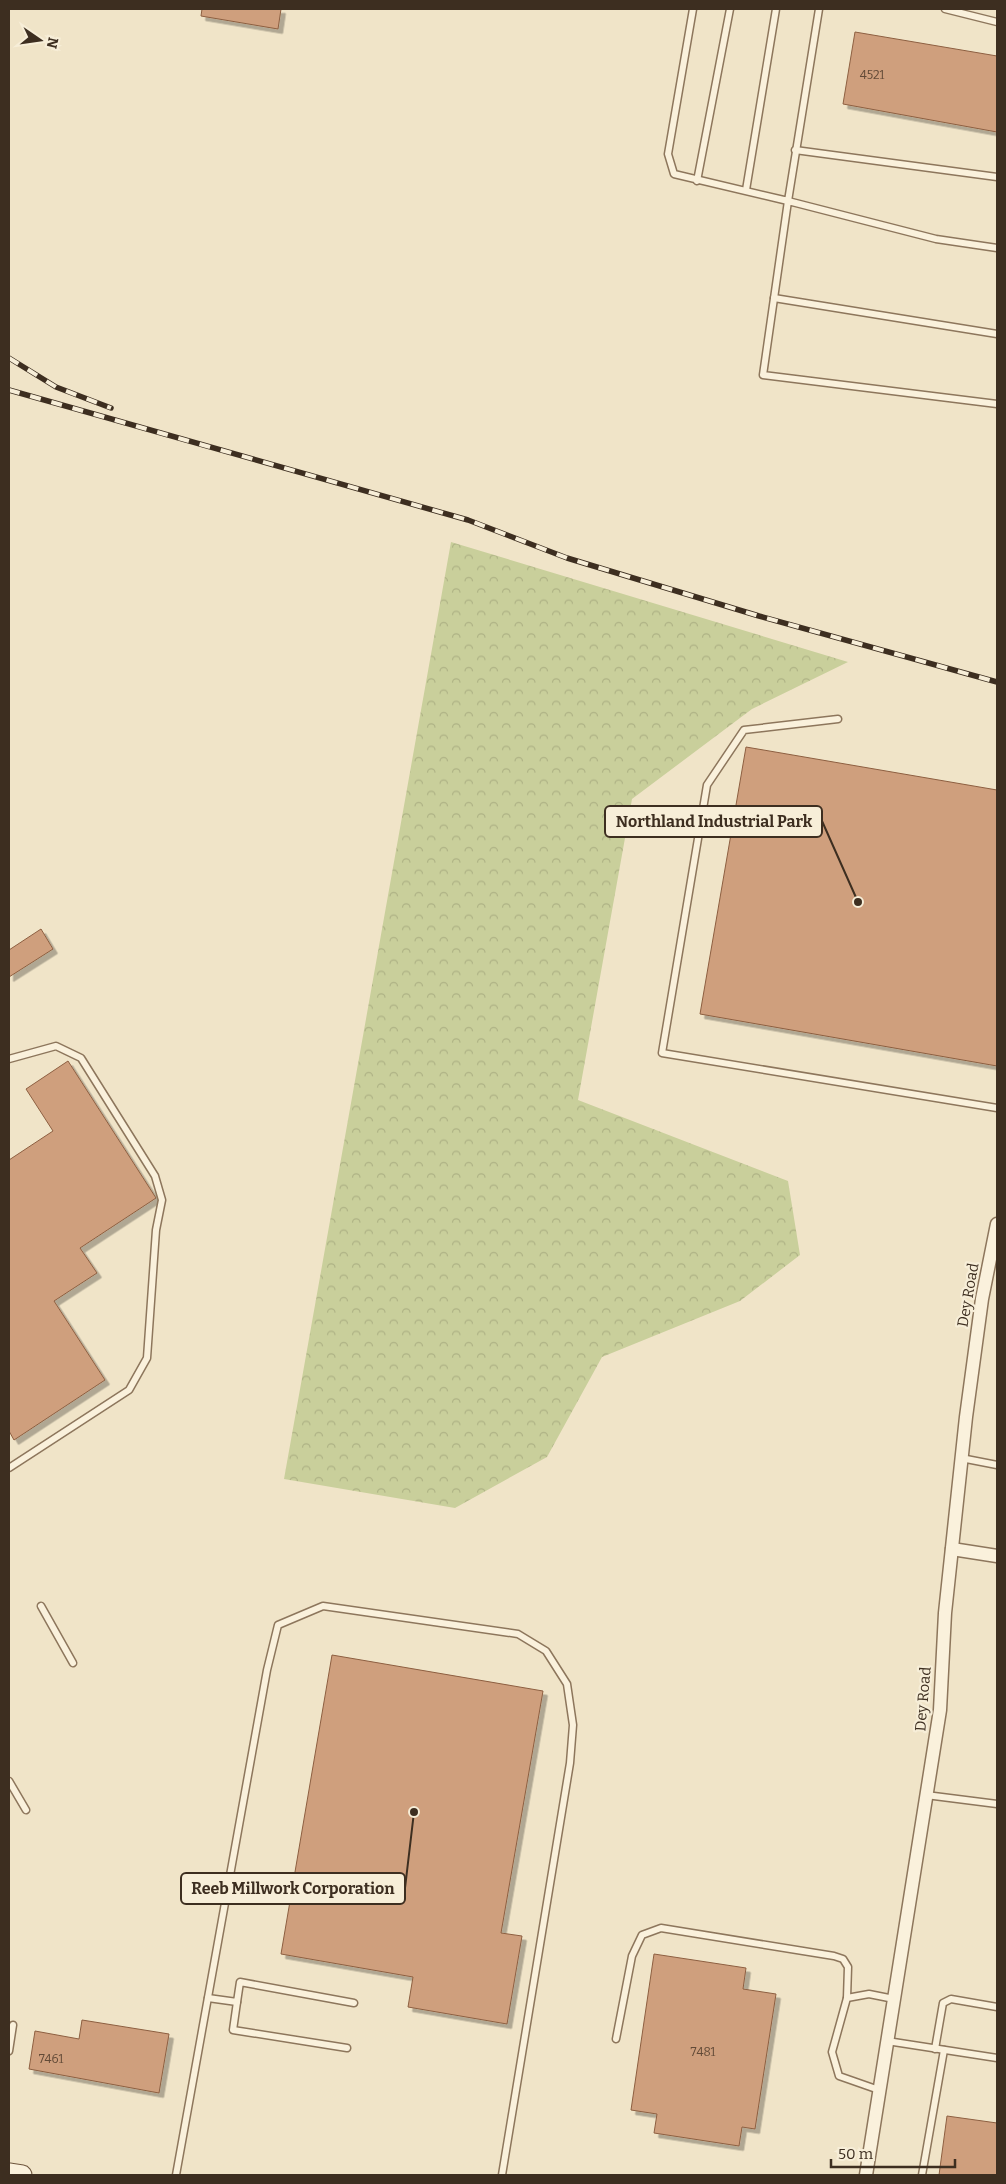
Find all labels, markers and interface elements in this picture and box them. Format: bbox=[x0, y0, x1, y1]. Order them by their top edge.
north arrow bbox=[15, 15, 65, 65]
text: N bbox=[43, 36, 62, 50]
house number: 4521 bbox=[860, 68, 884, 82]
callout: Northland Industrial Park bbox=[605, 806, 822, 837]
text: Northland Industrial Park bbox=[616, 812, 813, 831]
street label: Dey Road bbox=[954, 1261, 983, 1328]
street label: Dey Road bbox=[911, 1666, 935, 1732]
callout: Reeb Millwork Corporation bbox=[181, 1873, 405, 1904]
text: Reeb Millwork Corporation bbox=[191, 1879, 395, 1898]
house number: 7481 bbox=[691, 2045, 716, 2059]
house number: 7461 bbox=[39, 2052, 63, 2066]
scale bar bbox=[831, 2136, 955, 2168]
text: 50 m bbox=[838, 2145, 874, 2163]

